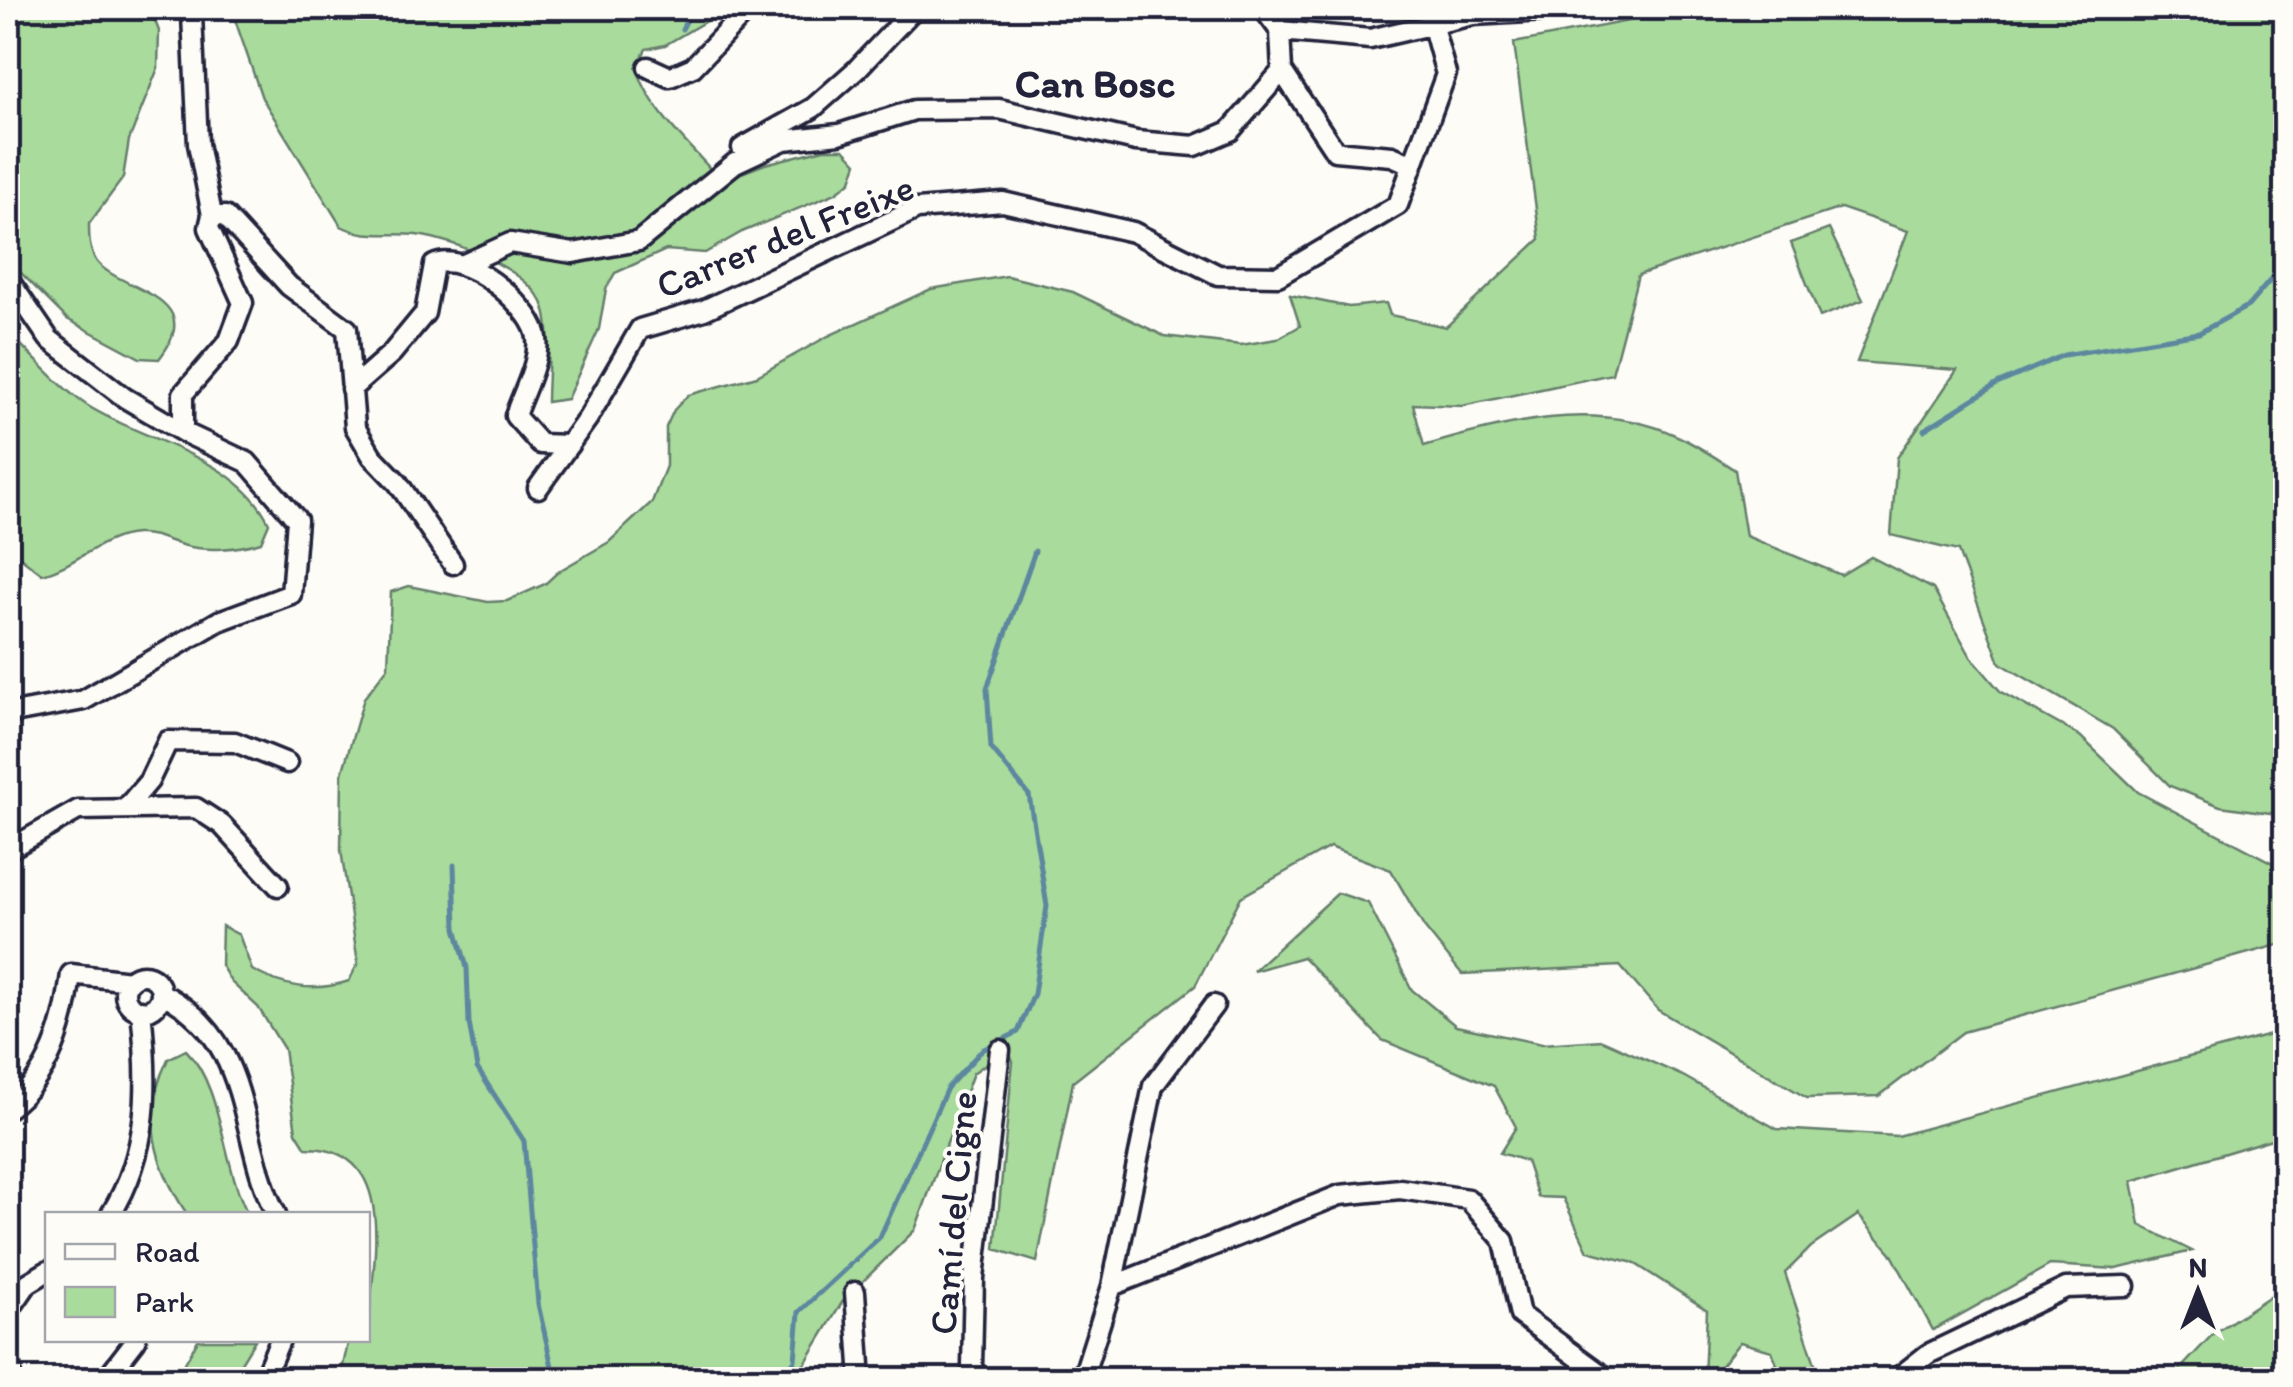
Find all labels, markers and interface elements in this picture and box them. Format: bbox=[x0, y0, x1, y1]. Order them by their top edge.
district label: Can Bosc bbox=[1015, 59, 1175, 107]
street label: Carrer del Freixe bbox=[650, 163, 920, 309]
street label: Camí del Cigne bbox=[919, 1089, 987, 1337]
legend bbox=[45, 1212, 370, 1342]
text: Road bbox=[135, 1233, 200, 1270]
north arrow bbox=[2148, 1242, 2248, 1342]
text: N bbox=[2189, 1250, 2207, 1284]
text: Park bbox=[135, 1283, 194, 1320]

